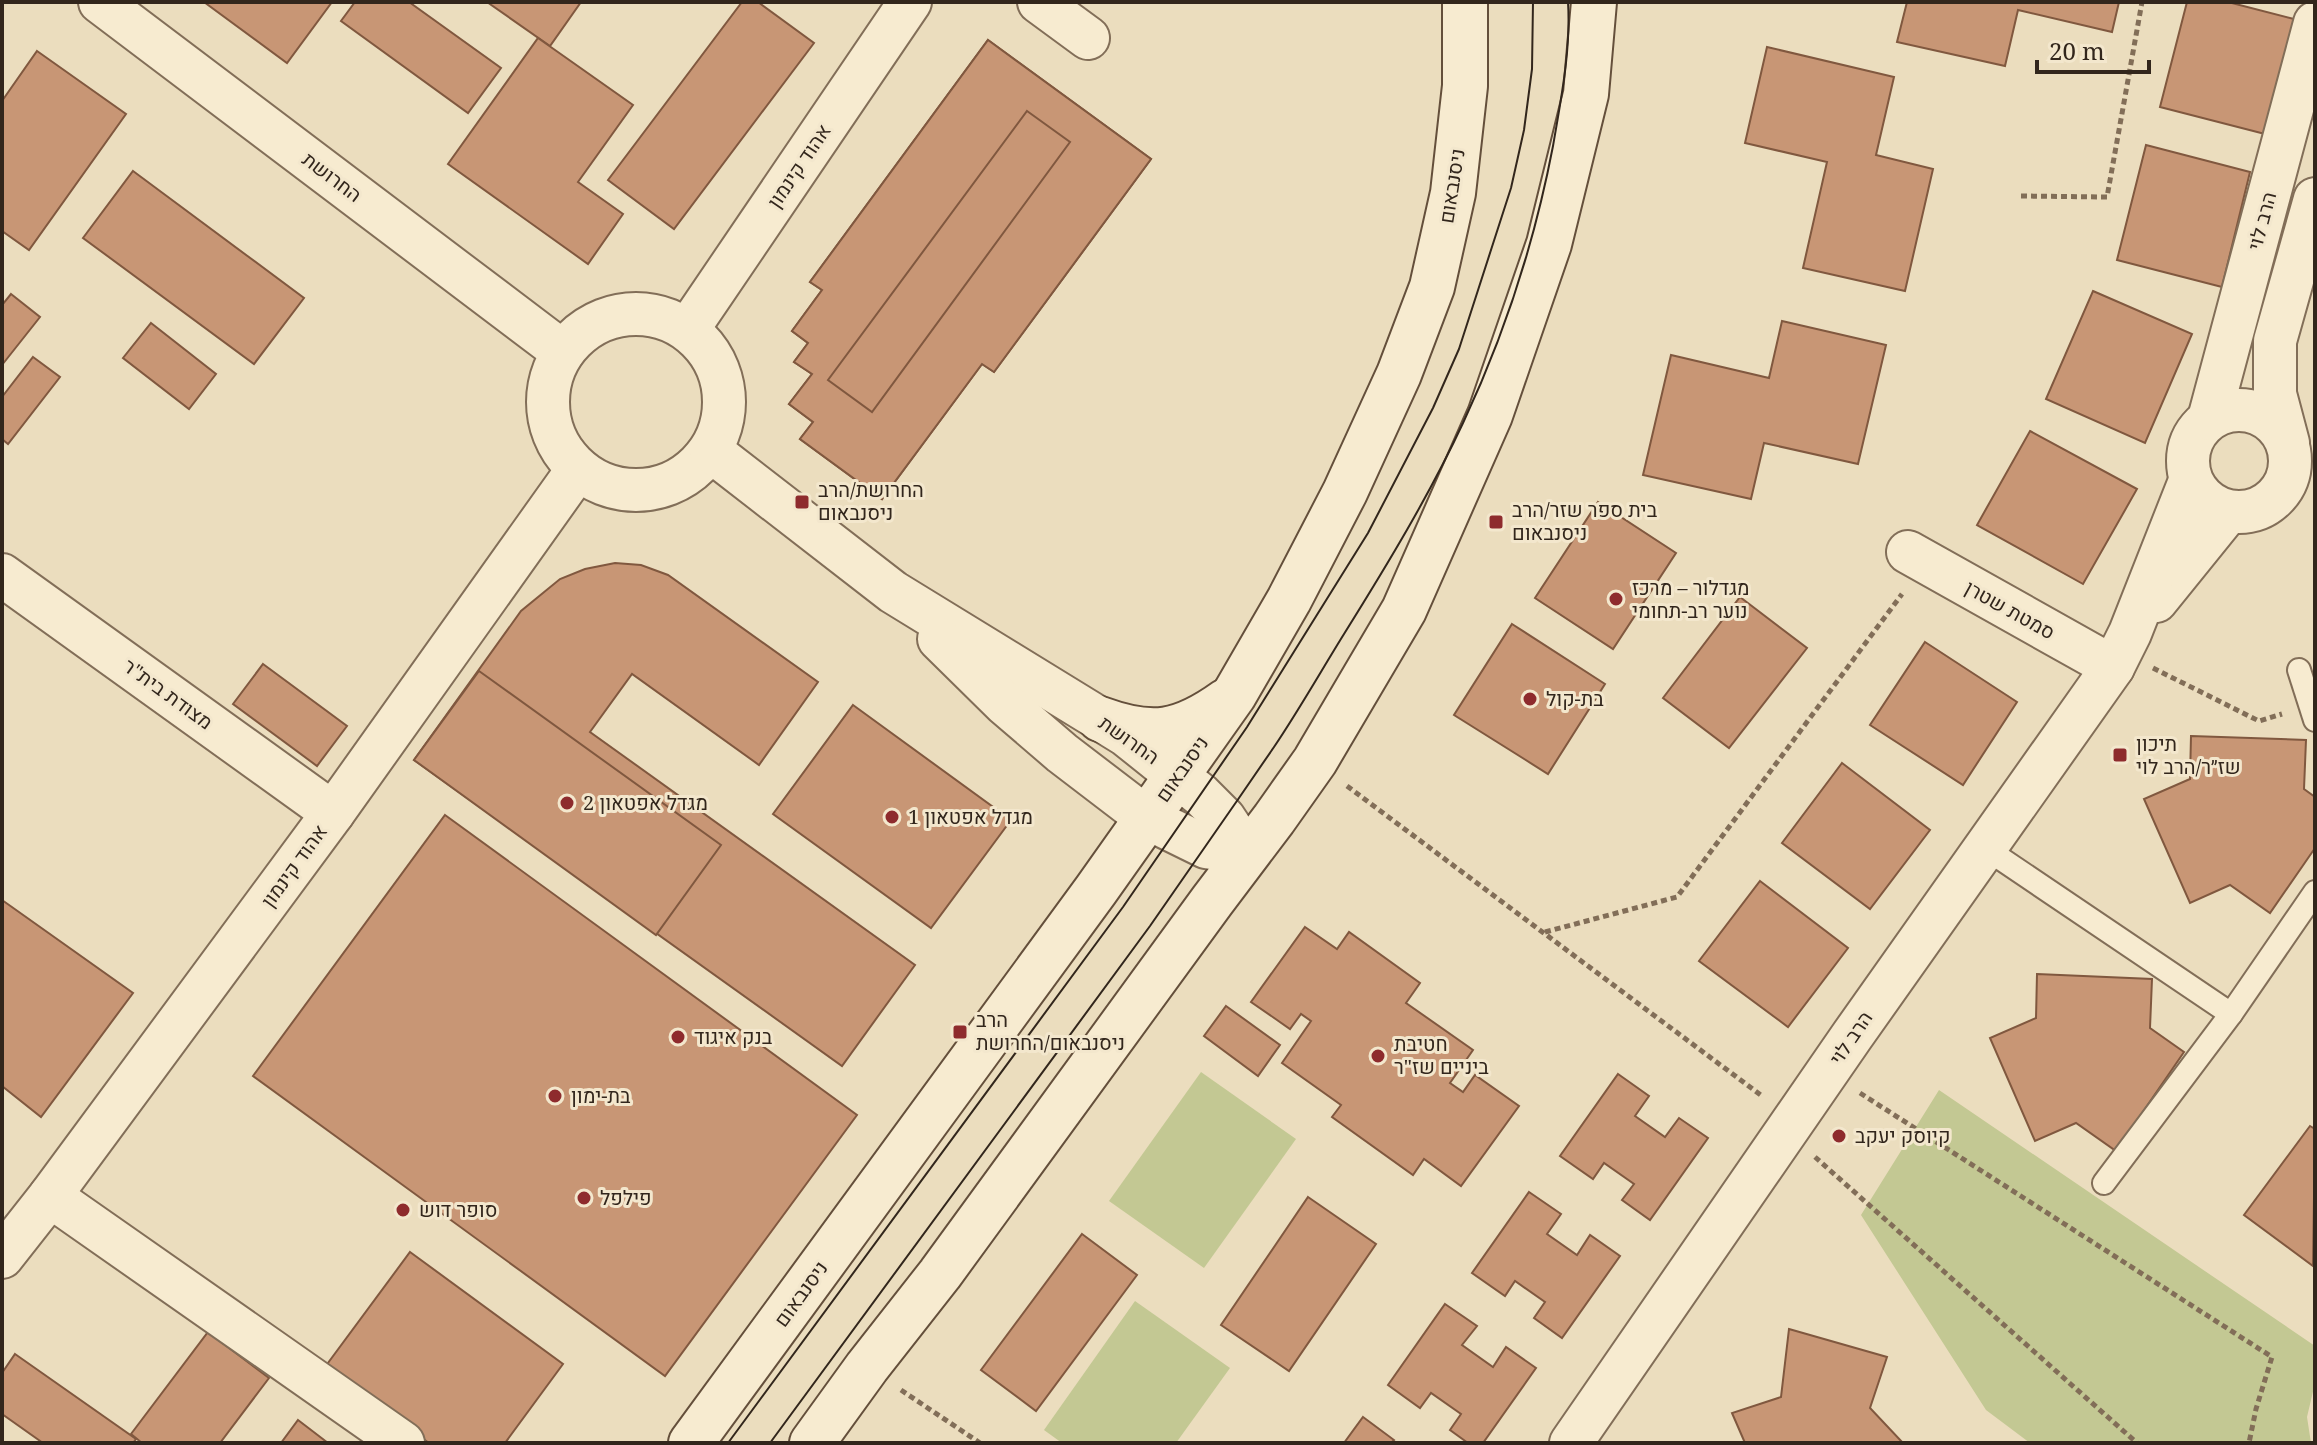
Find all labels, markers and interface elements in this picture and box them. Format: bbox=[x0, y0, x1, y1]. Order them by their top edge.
scale bar bbox=[2037, 24, 2149, 74]
text: 20 m bbox=[2049, 34, 2105, 67]
street label: אהוד קינמון bbox=[761, 118, 837, 213]
street label: החרושת bbox=[297, 145, 368, 208]
street label: ניסנבאום bbox=[1432, 147, 1471, 225]
street label: הרב לוי bbox=[2241, 189, 2282, 253]
place label: החרושת/הרב ניסנבאום bbox=[818, 476, 924, 526]
marker: החרושת/הרב ניסנבאום bbox=[793, 493, 811, 511]
place label: בית ספר שזר/הרב ניסנבאום bbox=[1512, 496, 1658, 546]
marker: בית ספר שזר/הרב ניסנבאום bbox=[1487, 513, 1505, 531]
place label: מגדלור – מרכז נוער רב-תחומי bbox=[1632, 574, 1750, 624]
street label: סמטת שטרן bbox=[1960, 574, 2060, 645]
marker: מגדלור – מרכז נוער רב-תחומי bbox=[1607, 590, 1625, 608]
street label: מצודת בית"ר bbox=[118, 652, 219, 735]
place label: בת-קול bbox=[1546, 685, 1604, 712]
marker: בת-קול bbox=[1521, 690, 1539, 708]
street label: החרושת bbox=[1094, 709, 1165, 770]
street label: ניסנבאום bbox=[1149, 730, 1214, 807]
place label: תיכון שז״ר/הרב לוי bbox=[2136, 730, 2241, 780]
marker: תיכון שז״ר/הרב לוי bbox=[2111, 746, 2129, 764]
place label: מגדל אפטאון 2 bbox=[583, 789, 708, 816]
marker: מגדל אפטאון 2 bbox=[558, 794, 576, 812]
place label: מגדל אפטאון 1 bbox=[908, 803, 1033, 830]
marker: מגדל אפטאון 1 bbox=[883, 808, 901, 826]
street label: אהוד קינמון bbox=[254, 819, 333, 913]
street label: הרב לוי bbox=[1823, 1005, 1878, 1070]
place label: הרב ניסנבאום/החרושת bbox=[976, 1006, 1125, 1056]
place label: בנק איגוד bbox=[694, 1023, 773, 1050]
marker: הרב ניסנבאום/החרושת bbox=[951, 1023, 969, 1041]
marker: בנק איגוד bbox=[669, 1028, 687, 1046]
place label: חטיבת ביניים שז"ר bbox=[1394, 1030, 1489, 1080]
marker: חטיבת ביניים שז"ר bbox=[1369, 1047, 1387, 1065]
place label: בת-ימון bbox=[571, 1082, 631, 1109]
marker: בת-ימון bbox=[546, 1087, 564, 1105]
place label: קיוסק יעקב bbox=[1855, 1122, 1950, 1149]
marker: קיוסק יעקב bbox=[1830, 1127, 1848, 1145]
place label: פילפל bbox=[600, 1184, 652, 1211]
marker: פילפל bbox=[575, 1189, 593, 1207]
place label: סופר דוש bbox=[419, 1196, 497, 1223]
marker: סופר דוש bbox=[394, 1201, 412, 1219]
street label: ניסנבאום bbox=[768, 1255, 834, 1332]

